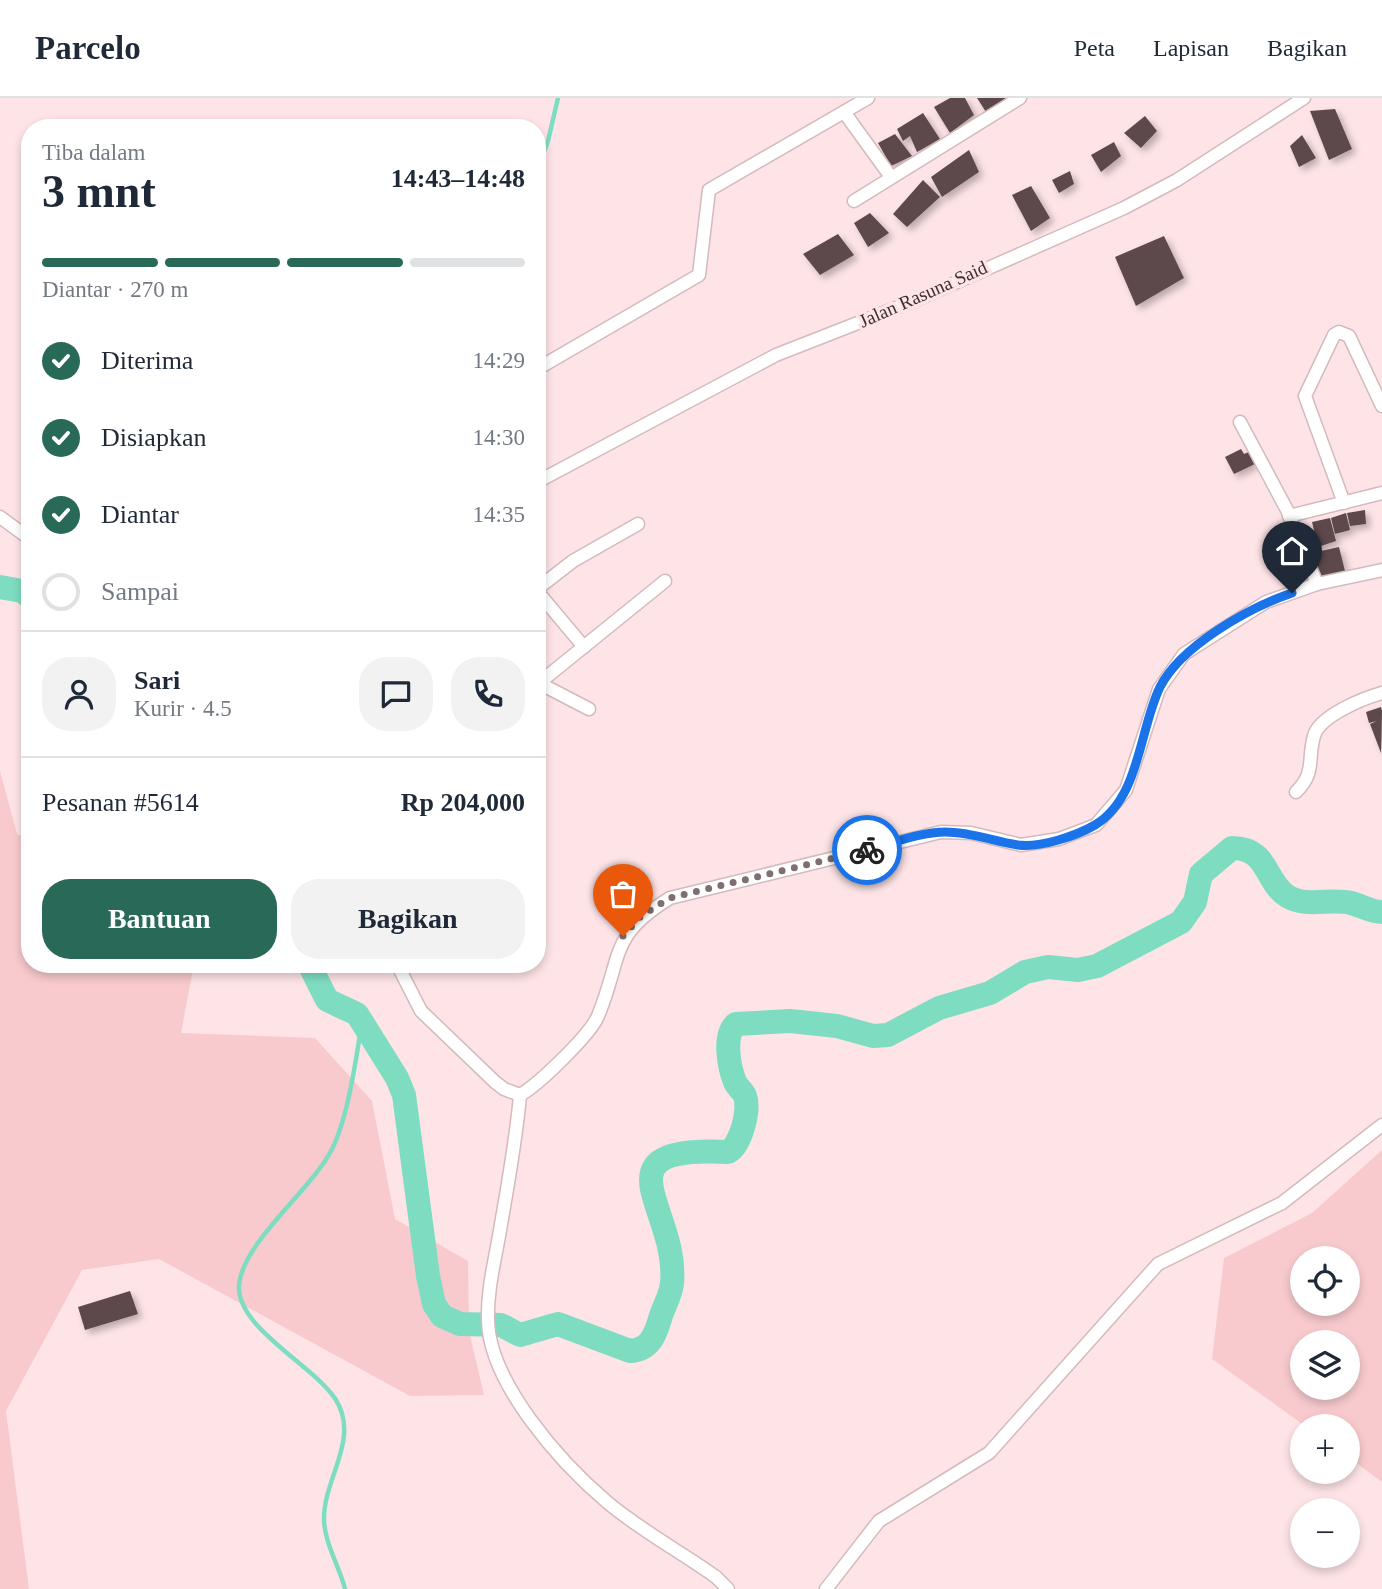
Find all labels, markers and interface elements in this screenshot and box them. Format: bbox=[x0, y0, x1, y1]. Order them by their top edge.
text: Parcelo bbox=[35, 30, 141, 66]
text: Peta bbox=[1074, 35, 1115, 61]
text: Lapisan bbox=[1153, 35, 1229, 61]
text: Bagikan bbox=[1267, 35, 1347, 61]
text: Tiba dalam bbox=[42, 140, 145, 165]
text: 14:43–14:48 bbox=[391, 164, 525, 193]
text: 3 mnt bbox=[42, 166, 156, 217]
street label: Jalan Rasuna Said bbox=[856, 256, 991, 332]
text: Diantar · 270 m bbox=[42, 277, 188, 302]
icon: check bbox=[42, 342, 80, 380]
text: Diterima bbox=[101, 346, 193, 375]
text: 14:29 bbox=[473, 348, 525, 373]
icon: check bbox=[42, 419, 80, 457]
text: Disiapkan bbox=[101, 423, 206, 452]
text: 14:30 bbox=[473, 425, 525, 450]
icon: check bbox=[42, 496, 80, 534]
text: Diantar bbox=[101, 500, 179, 529]
text: 14:35 bbox=[473, 502, 525, 527]
pin bbox=[1262, 521, 1322, 593]
icon: home bbox=[1273, 532, 1311, 570]
text: Sampai bbox=[101, 577, 179, 606]
button: person bbox=[42, 657, 116, 731]
button: chat bbox=[359, 657, 433, 731]
button: phone bbox=[451, 657, 525, 731]
text: Sari bbox=[134, 666, 180, 695]
text: Kurir · 4.5 bbox=[134, 696, 232, 721]
text: Pesanan #5614 bbox=[42, 788, 199, 817]
text: Rp 204,000 bbox=[401, 788, 525, 817]
courier bbox=[832, 815, 902, 885]
icon: bike bbox=[848, 831, 886, 869]
pin bbox=[593, 864, 653, 936]
icon: bag bbox=[604, 875, 642, 913]
button: Bantuan bbox=[42, 879, 277, 959]
button: Bagikan bbox=[291, 879, 525, 959]
map controls bbox=[1290, 1246, 1360, 1568]
button: locate bbox=[1290, 1246, 1360, 1316]
button: layers bbox=[1290, 1330, 1360, 1400]
button: + bbox=[1290, 1414, 1360, 1484]
button: − bbox=[1290, 1498, 1360, 1568]

